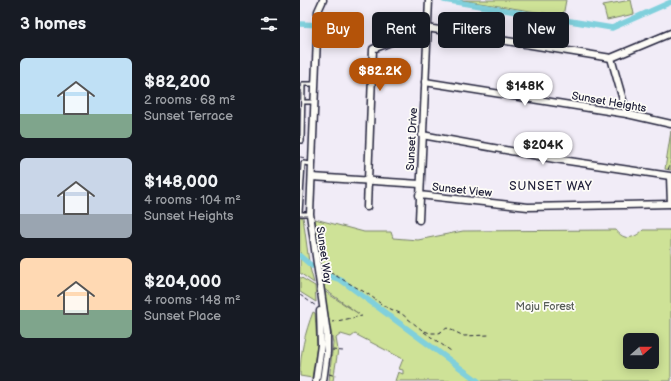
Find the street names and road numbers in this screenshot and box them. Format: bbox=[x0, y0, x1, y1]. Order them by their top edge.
street label: Sunset Heights bbox=[571, 89, 648, 115]
street label: Sunset Drive bbox=[404, 107, 420, 171]
street label: Sunset View bbox=[431, 180, 493, 200]
street label: Sunset Way bbox=[314, 226, 334, 284]

